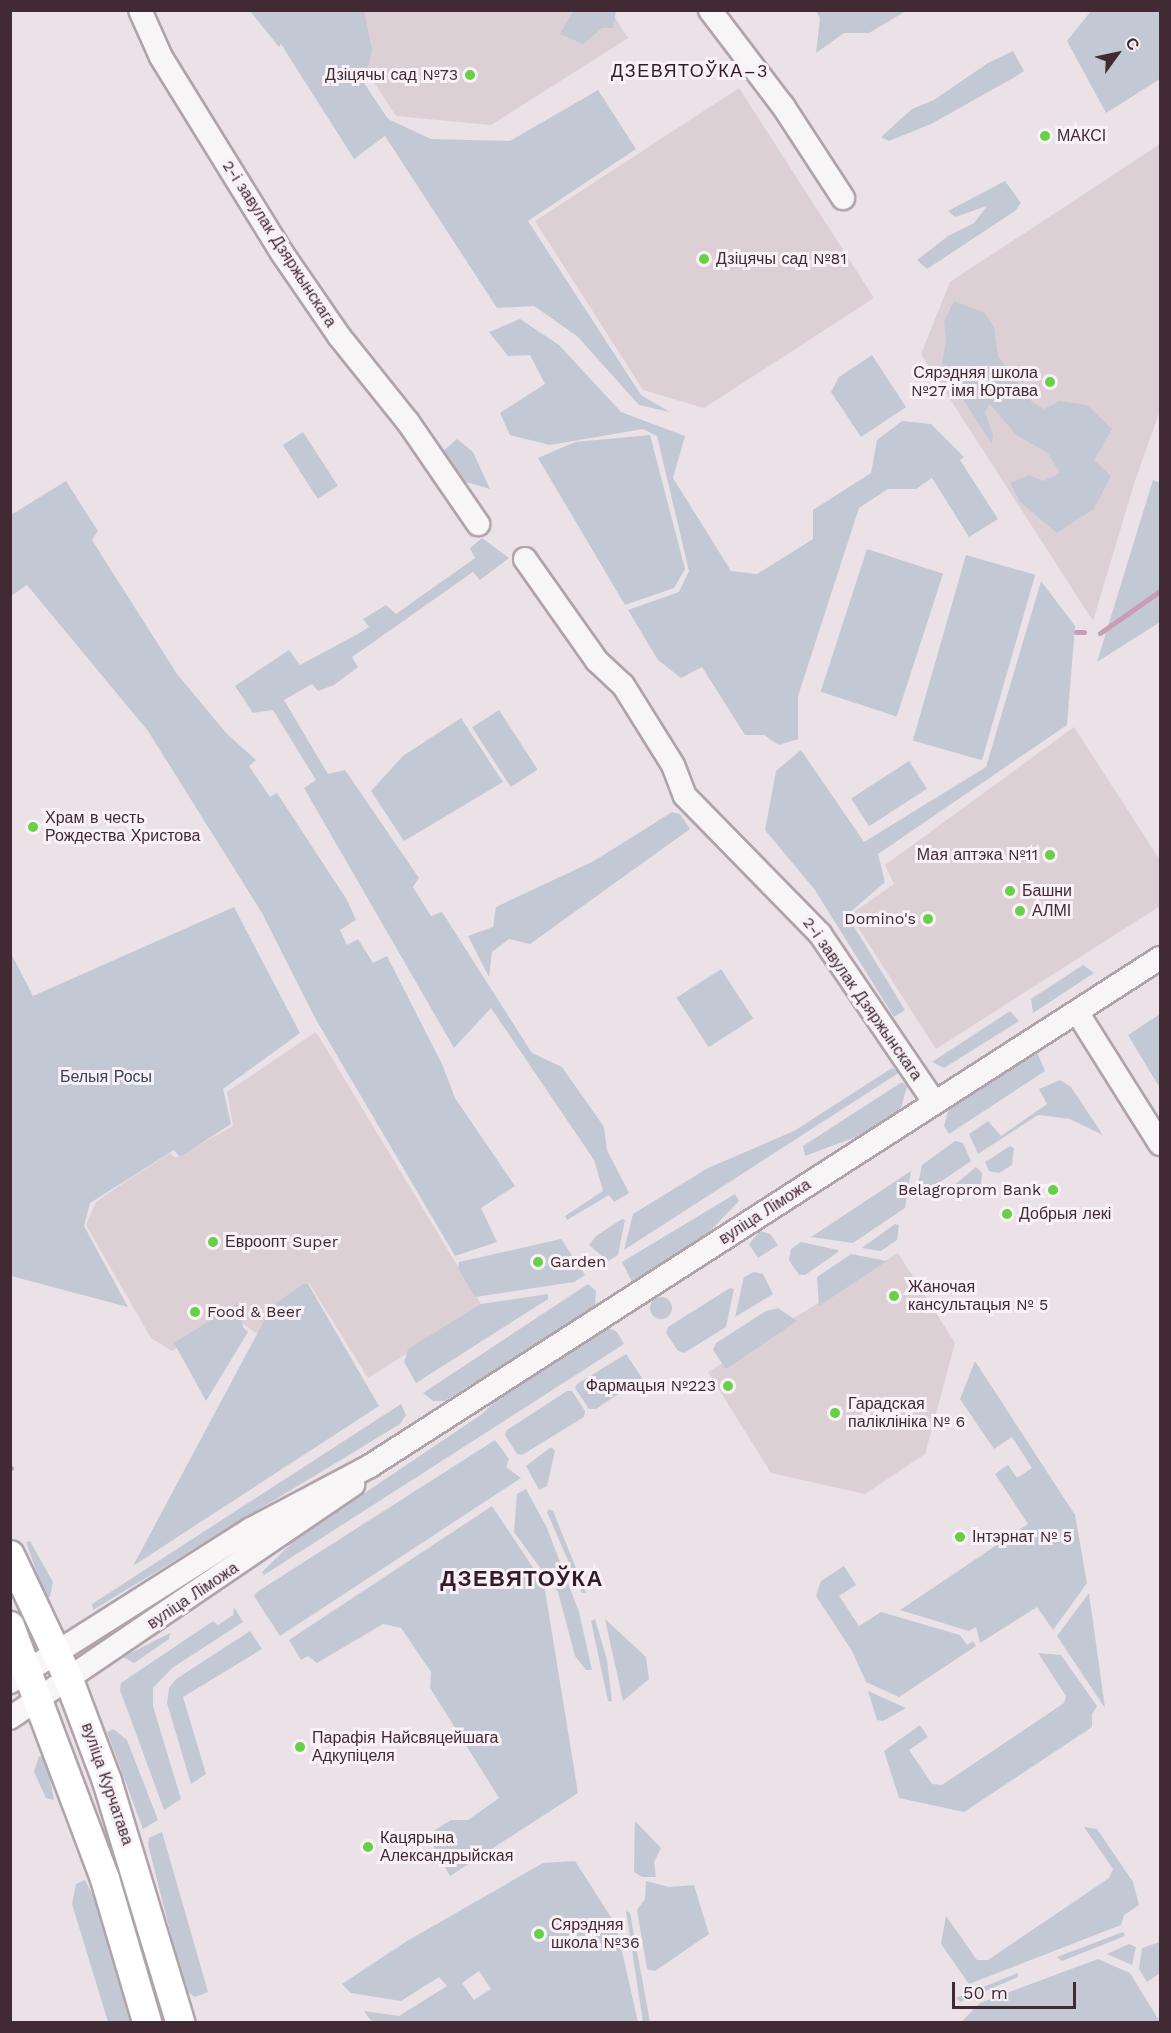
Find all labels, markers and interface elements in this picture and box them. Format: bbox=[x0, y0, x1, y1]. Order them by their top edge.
north arrow bbox=[1087, 24, 1147, 84]
text: С bbox=[1121, 34, 1144, 54]
district label: ДЗЕВЯТОЎКА–3 bbox=[611, 60, 769, 82]
place label: Дзіцячы сад №73 bbox=[325, 65, 458, 85]
marker: Дзіцячы сад №73 bbox=[463, 68, 477, 82]
place label: МАКСІ bbox=[1057, 126, 1106, 146]
marker: МАКСІ bbox=[1038, 129, 1052, 143]
street label: 2-і завулак Дзяржынскага bbox=[218, 157, 340, 331]
place label: Дзіцячы сад №81 bbox=[716, 249, 847, 269]
marker: Дзіцячы сад №81 bbox=[697, 252, 711, 266]
place label: Сярэдняя школа №27 імя Юртава bbox=[910, 363, 1038, 401]
marker: Сярэдняя школа №27 імя Юртава bbox=[1043, 375, 1057, 389]
place label: Храм в честь Рождества Христова bbox=[45, 808, 200, 846]
marker: Храм в честь Рождества Христова bbox=[26, 820, 40, 834]
place label: Мая аптэка №11 bbox=[917, 845, 1038, 865]
marker: Мая аптэка №11 bbox=[1043, 848, 1057, 862]
place label: Башни bbox=[1022, 881, 1072, 901]
marker: Башни bbox=[1003, 884, 1017, 898]
place label: АЛМІ bbox=[1032, 901, 1071, 921]
marker: АЛМІ bbox=[1013, 904, 1027, 918]
place label: Domino's bbox=[844, 909, 916, 929]
marker: Domino's bbox=[921, 912, 935, 926]
street label: 2-і завулак Дзяржынскага bbox=[798, 914, 926, 1084]
park label: Белыя Росы bbox=[60, 1067, 152, 1087]
street label: вуліца Ліможа bbox=[715, 1175, 815, 1249]
place label: Belagroprom Bank bbox=[898, 1180, 1041, 1200]
marker: Belagroprom Bank bbox=[1046, 1183, 1060, 1197]
place label: Добрыя лекі bbox=[1019, 1204, 1111, 1224]
marker: Добрыя лекі bbox=[1000, 1207, 1014, 1221]
place label: Евроопт Super bbox=[225, 1232, 338, 1252]
marker: Евроопт Super bbox=[206, 1235, 220, 1249]
place label: Garden bbox=[550, 1252, 606, 1272]
marker: Garden bbox=[531, 1255, 545, 1269]
place label: Жаночая кансультацыя № 5 bbox=[908, 1277, 1048, 1315]
marker: Жаночая кансультацыя № 5 bbox=[885, 1287, 903, 1305]
place label: Food & Beer bbox=[207, 1302, 301, 1322]
marker: Food & Beer bbox=[188, 1305, 202, 1319]
place label: Фармацыя №223 bbox=[586, 1376, 716, 1396]
marker: Фармацыя №223 bbox=[721, 1379, 735, 1393]
place label: Гарадская паліклініка № 6 bbox=[848, 1394, 965, 1432]
marker: Гарадская паліклініка № 6 bbox=[826, 1404, 844, 1422]
place label: Інтэрнат № 5 bbox=[972, 1527, 1072, 1547]
marker: Інтэрнат № 5 bbox=[953, 1530, 967, 1544]
street label: вуліца Ліможа bbox=[144, 1559, 242, 1633]
district label: ДЗЕВЯТОЎКА bbox=[440, 1566, 604, 1592]
street label: вуліца Курчатава bbox=[77, 1720, 137, 1848]
place label: Парафія Найсвяцейшага Адкупіцеля bbox=[312, 1728, 498, 1766]
marker: Парафія Найсвяцейшага Адкупіцеля bbox=[293, 1740, 307, 1754]
place label: Кацярына Александрыйская bbox=[380, 1828, 513, 1866]
marker: Кацярына Александрыйская bbox=[361, 1840, 375, 1854]
place label: Сярэдняя школа №36 bbox=[551, 1915, 640, 1953]
marker: Сярэдняя школа №36 bbox=[532, 1927, 546, 1941]
scale bar bbox=[955, 1970, 1080, 2008]
text: 50 m bbox=[963, 1982, 1008, 2003]

